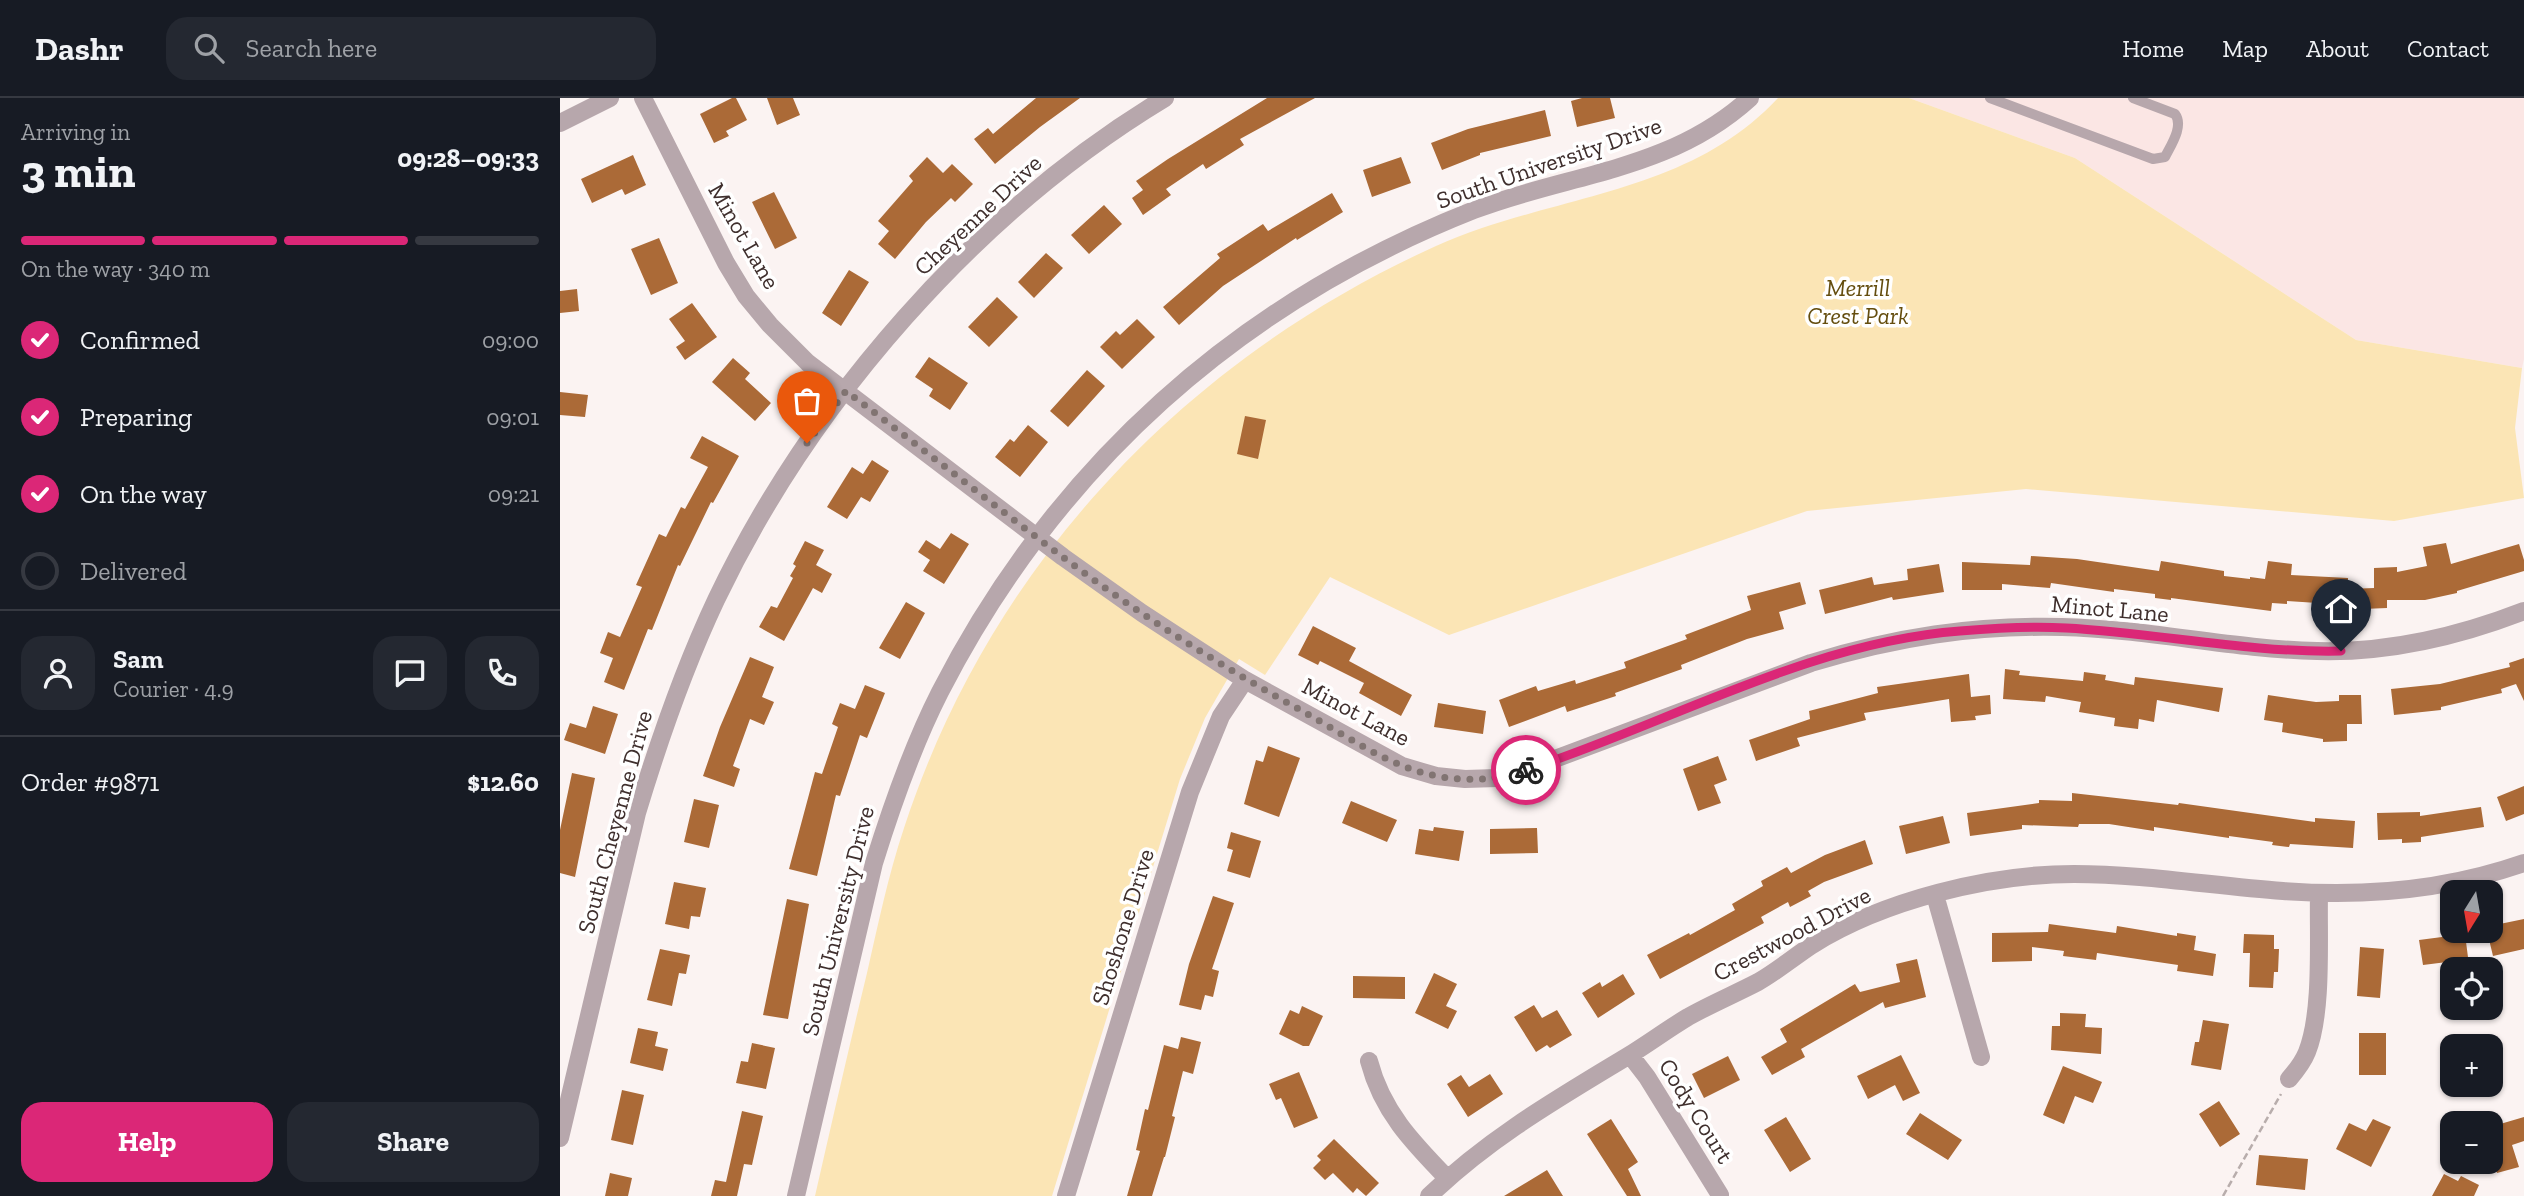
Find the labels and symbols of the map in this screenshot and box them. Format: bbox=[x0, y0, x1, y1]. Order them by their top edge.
street label: South University Drive bbox=[1433, 110, 1665, 215]
street label: Cheyenne Drive bbox=[908, 148, 1047, 281]
street label: Minot Lane bbox=[702, 177, 786, 294]
park label: Merrill Crest Park bbox=[1807, 273, 1909, 330]
pin bbox=[777, 371, 837, 443]
pin bbox=[2311, 579, 2371, 651]
street label: Minot Lane bbox=[2050, 589, 2170, 628]
street label: Minot Lane bbox=[1297, 671, 1415, 752]
street label: South Cheyenne Drive bbox=[571, 707, 658, 937]
courier bbox=[1491, 735, 1561, 805]
street label: South University Drive bbox=[795, 803, 880, 1039]
street label: Shoshone Drive bbox=[1085, 845, 1160, 1008]
street label: Crestwood Drive bbox=[1708, 880, 1875, 987]
north arrow bbox=[2440, 880, 2502, 943]
street label: Cody Court bbox=[1653, 1053, 1740, 1169]

